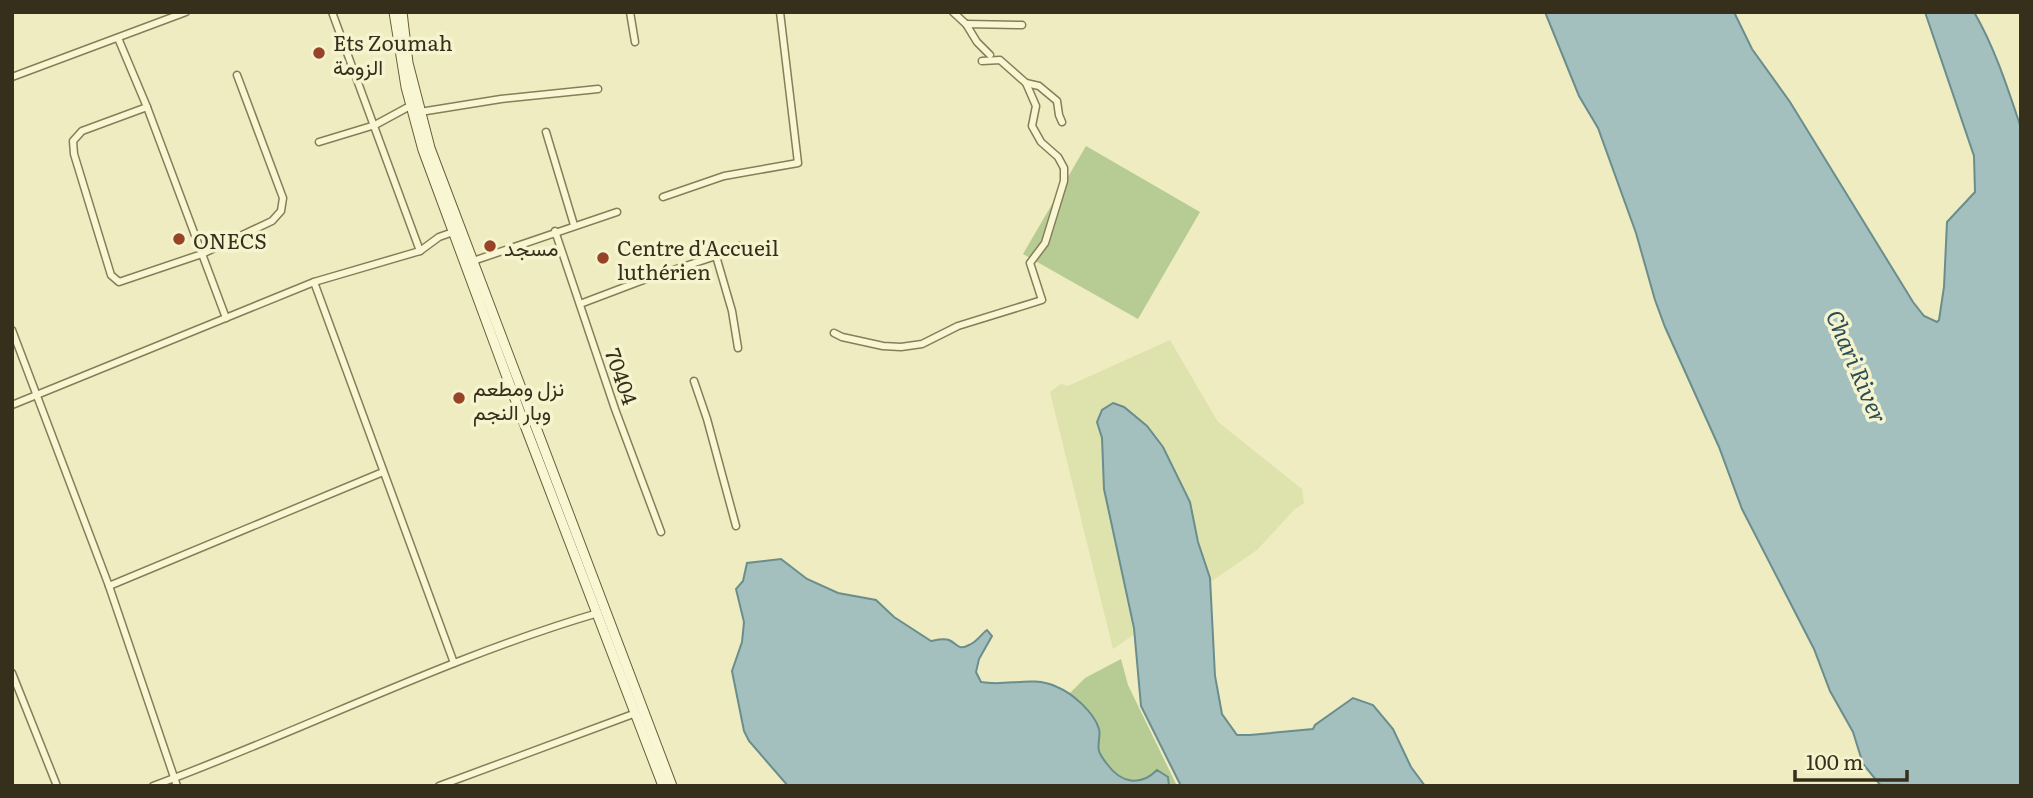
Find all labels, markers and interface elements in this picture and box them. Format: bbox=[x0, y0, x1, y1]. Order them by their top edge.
place label: Ets Zoumah الزومة bbox=[333, 26, 453, 81]
marker: Ets Zoumah الزومة bbox=[311, 45, 327, 61]
place label: ONECS bbox=[193, 224, 267, 255]
marker: ONECS bbox=[171, 231, 187, 247]
place label: مسجد bbox=[504, 231, 558, 262]
place label: Centre d'Accueil luthérien bbox=[617, 231, 779, 286]
marker: مسجد bbox=[482, 238, 498, 254]
marker: Centre d'Accueil luthérien bbox=[595, 250, 611, 266]
water label: Chari River bbox=[1819, 304, 1897, 428]
street label: 70404 bbox=[599, 343, 647, 409]
place label: نزل ومطعم وبار النجم bbox=[473, 371, 564, 427]
marker: نزل ومطعم وبار النجم bbox=[451, 390, 467, 406]
scale bar bbox=[1795, 738, 1907, 782]
text: 100 m bbox=[1806, 745, 1863, 776]

